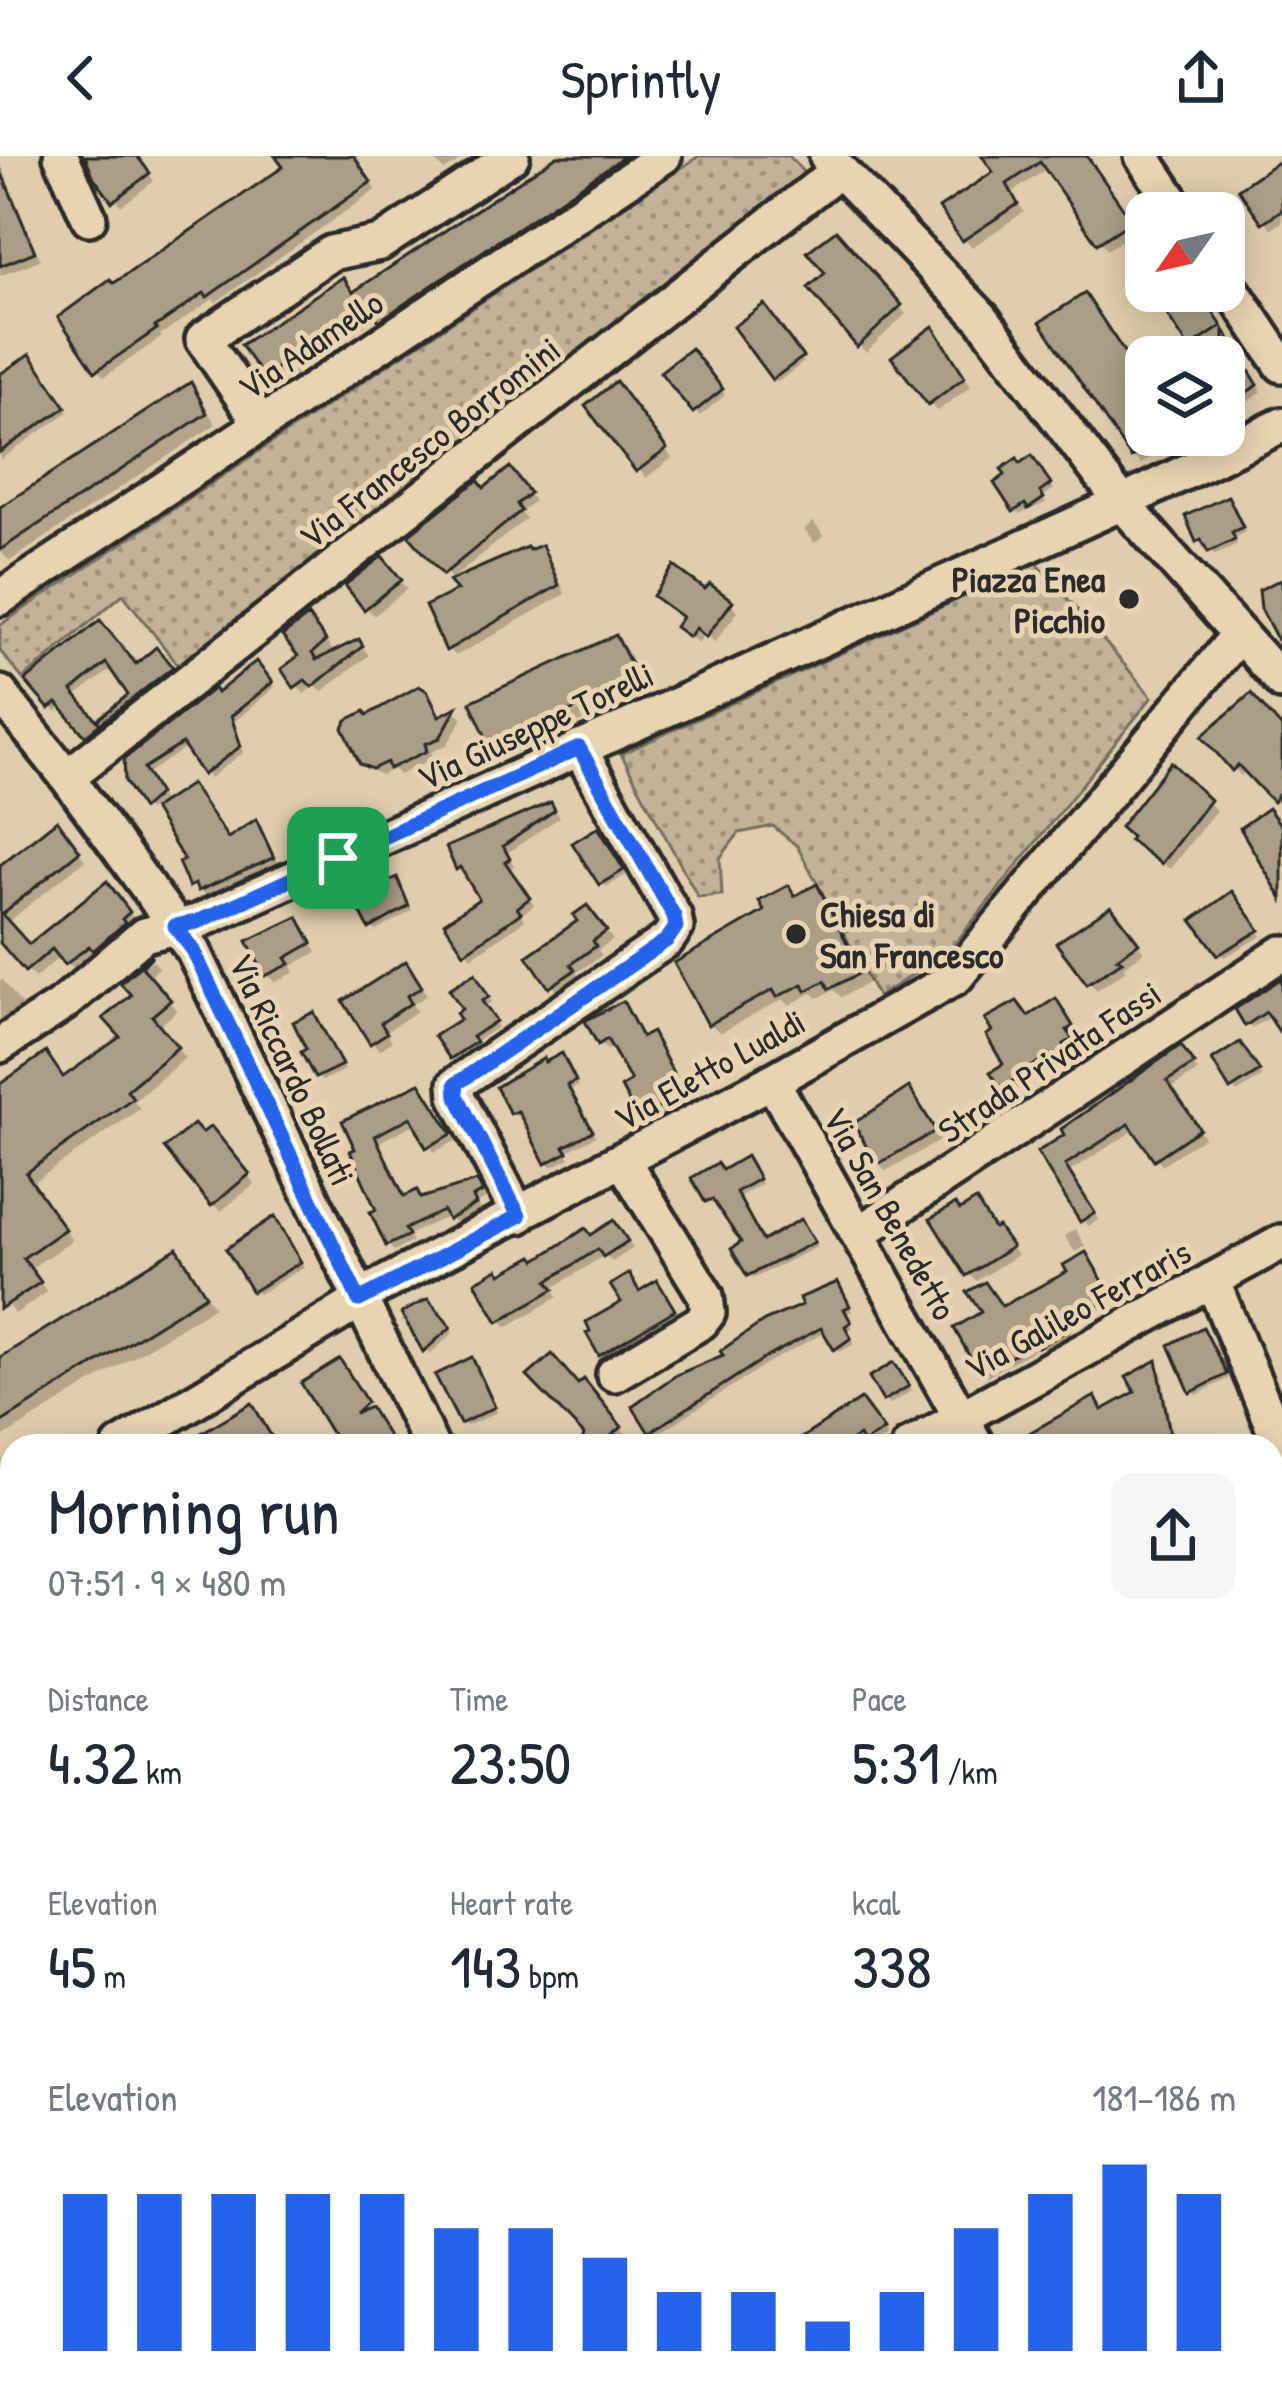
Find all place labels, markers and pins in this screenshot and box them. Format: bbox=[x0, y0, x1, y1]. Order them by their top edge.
place label: Piazza Enea Picchio bbox=[952, 554, 1105, 644]
marker: Piazza Enea Picchio bbox=[1116, 586, 1142, 612]
pin bbox=[287, 807, 389, 909]
place label: Chiesa di San Francesco bbox=[820, 889, 1004, 979]
marker: Chiesa di San Francesco bbox=[783, 921, 809, 947]

